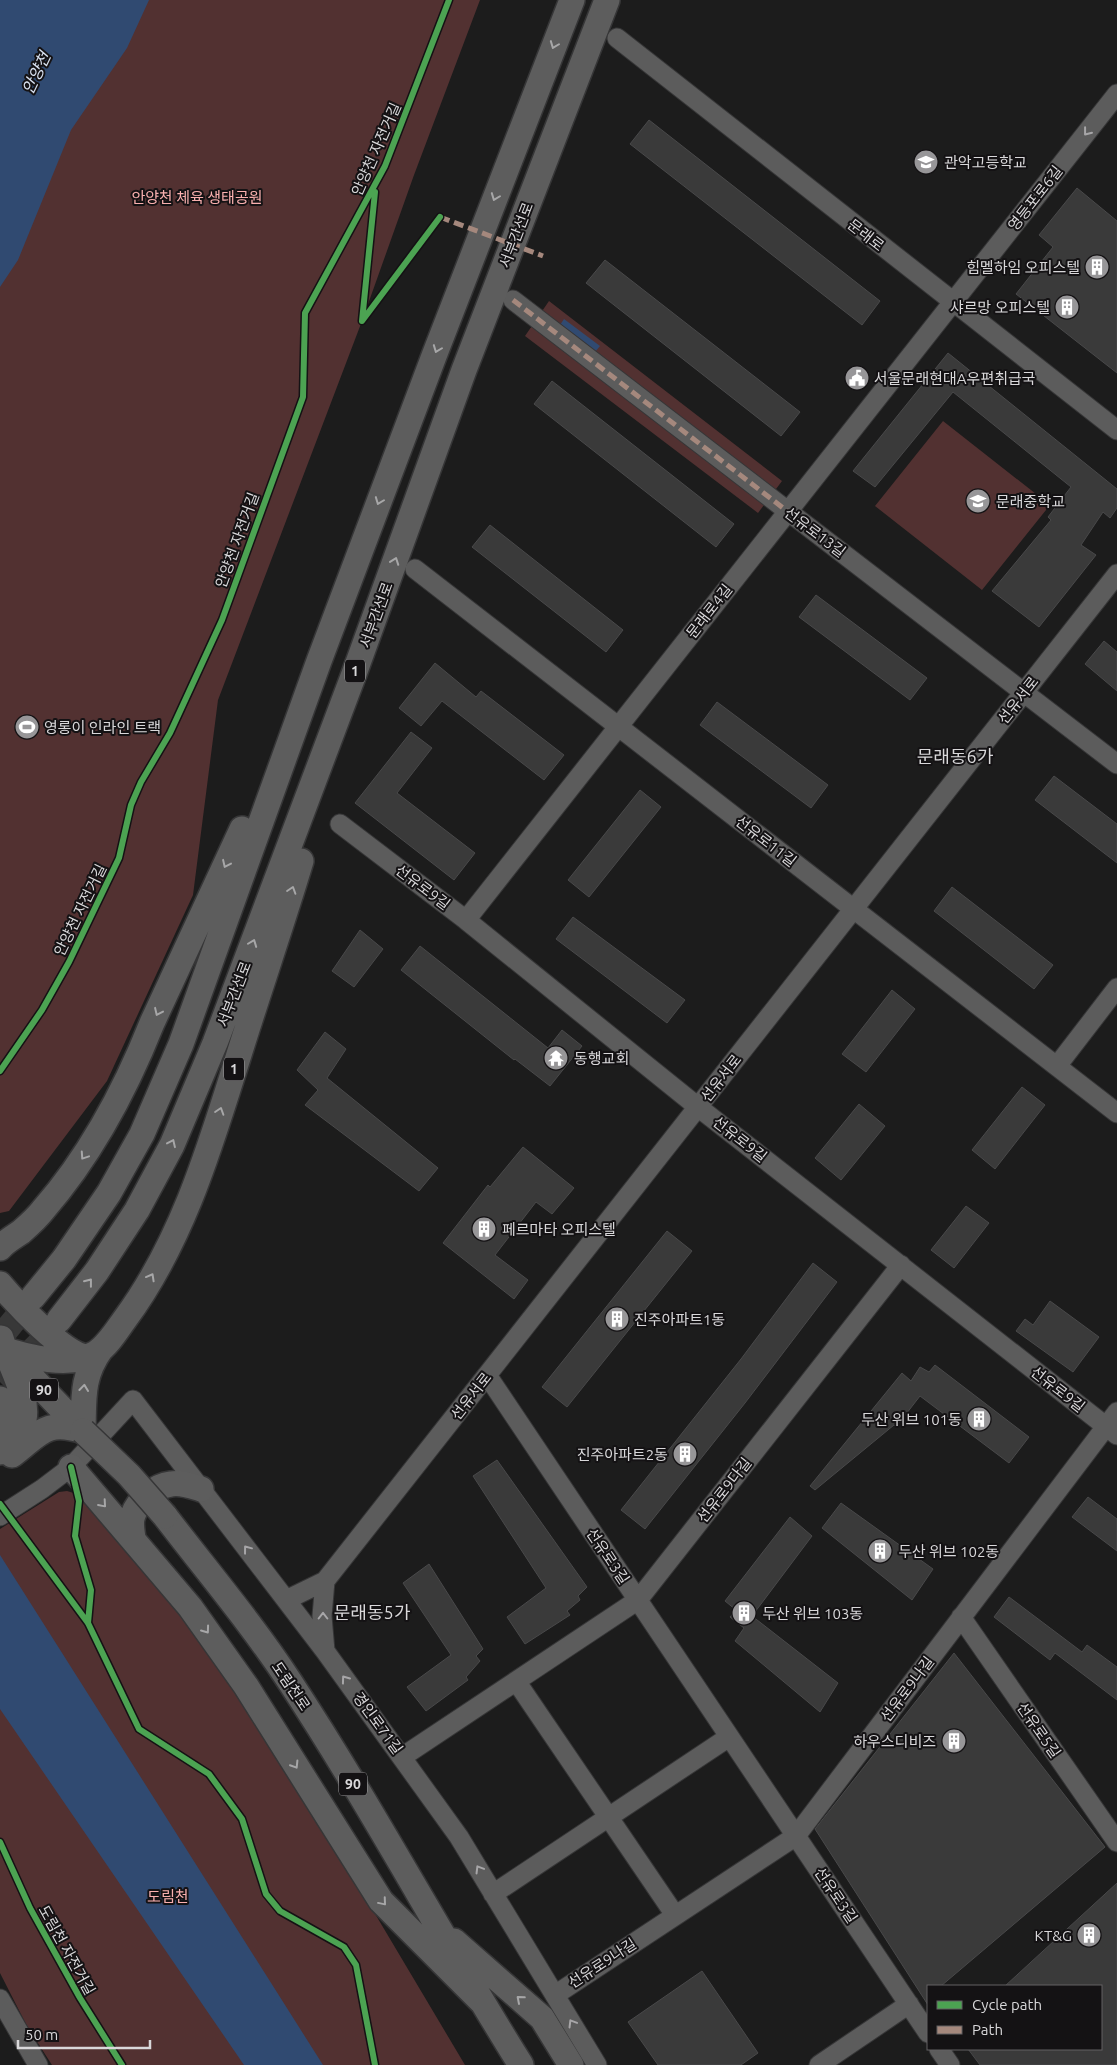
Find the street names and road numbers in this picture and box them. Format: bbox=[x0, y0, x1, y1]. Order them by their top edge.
street label: 안양천 자전거길 bbox=[348, 100, 404, 198]
street label: 영등포로6길 bbox=[1004, 162, 1066, 234]
street label: 서부간선로 bbox=[496, 200, 536, 270]
street label: 문래로 bbox=[844, 216, 888, 254]
street label: 안양천 자전거길 bbox=[212, 490, 262, 590]
street label: 선유로13길 bbox=[781, 504, 849, 560]
street label: 서부간선로 bbox=[356, 580, 396, 650]
street label: 문래로4길 bbox=[683, 581, 735, 641]
road number: 1 bbox=[345, 659, 365, 682]
street label: 선유서로 bbox=[994, 673, 1042, 727]
street label: 선유로11길 bbox=[732, 812, 800, 870]
street label: 안양천 자전거길 bbox=[50, 861, 110, 959]
street label: 선유로9길 bbox=[392, 861, 454, 913]
street label: 서부간선로 bbox=[214, 959, 254, 1029]
street label: 선유서로 bbox=[697, 1051, 745, 1105]
road number: 1 bbox=[224, 1058, 244, 1080]
street label: 선유로9길 bbox=[710, 1113, 770, 1165]
street label: 선유로9길 bbox=[1028, 1363, 1088, 1415]
street label: 선유서로 bbox=[447, 1369, 495, 1423]
road number: 90 bbox=[30, 1378, 58, 1402]
street label: 선유로9다길 bbox=[693, 1454, 755, 1526]
street label: 선유로3길 bbox=[583, 1525, 633, 1587]
street label: 선유로9나길 bbox=[877, 1653, 937, 1725]
street label: 도림천로 bbox=[269, 1658, 313, 1714]
street label: 경인로71길 bbox=[350, 1689, 406, 1757]
street label: 선유로5길 bbox=[1014, 1699, 1064, 1761]
road number: 90 bbox=[339, 1772, 367, 1796]
street label: 선유로3길 bbox=[811, 1864, 861, 1926]
street label: 도림천 자전거길 bbox=[35, 1902, 99, 1998]
street label: 선유로9나길 bbox=[565, 1935, 639, 1991]

